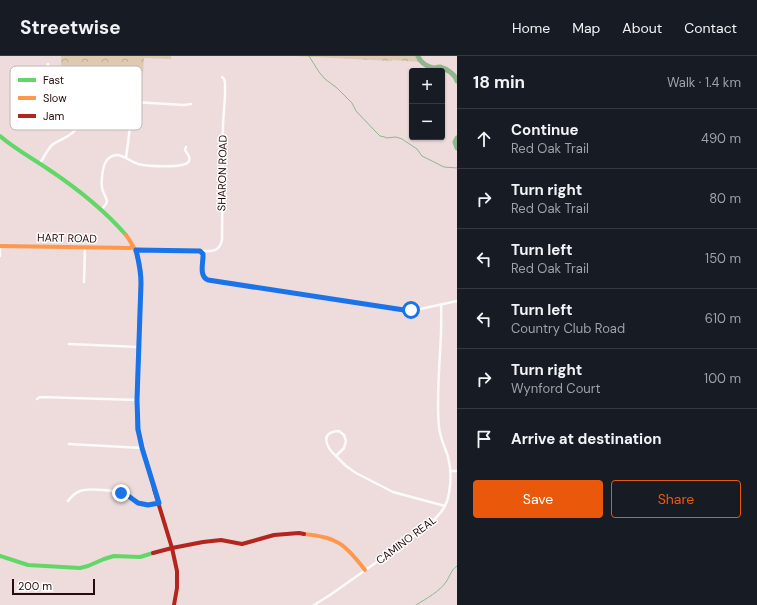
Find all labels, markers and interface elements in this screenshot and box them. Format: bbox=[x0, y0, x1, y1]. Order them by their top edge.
text: Streetwise bbox=[20, 15, 121, 40]
text: Home bbox=[512, 19, 550, 37]
text: Map bbox=[572, 19, 600, 37]
text: About bbox=[622, 19, 662, 37]
text: Contact bbox=[684, 19, 737, 37]
legend bbox=[10, 66, 142, 130]
map controls bbox=[409, 68, 445, 140]
button: + bbox=[409, 68, 445, 104]
text: 18 min bbox=[473, 71, 525, 93]
text: Fast bbox=[43, 73, 64, 87]
text: Walk · 1.4 km bbox=[667, 74, 741, 91]
text: Slow bbox=[43, 91, 67, 105]
button: − bbox=[409, 104, 445, 140]
text: Jam bbox=[43, 109, 64, 123]
text: Continue bbox=[511, 120, 579, 140]
icon: ahead bbox=[473, 128, 495, 150]
text: 490 m bbox=[701, 130, 741, 147]
street label: SHARON ROAD bbox=[214, 134, 230, 211]
text: Red Oak Trail bbox=[511, 140, 589, 157]
text: Turn right bbox=[511, 180, 582, 200]
icon: right bbox=[473, 188, 495, 210]
text: 80 m bbox=[709, 190, 741, 207]
text: Red Oak Trail bbox=[511, 200, 589, 217]
street label: HART ROAD bbox=[37, 230, 97, 246]
text: Turn left bbox=[511, 240, 572, 260]
icon: left bbox=[473, 248, 495, 270]
text: 150 m bbox=[705, 250, 741, 267]
text: Red Oak Trail bbox=[511, 260, 589, 277]
text: Turn left bbox=[511, 300, 572, 320]
route start bbox=[402, 301, 420, 319]
icon: left bbox=[473, 308, 495, 330]
text: 610 m bbox=[705, 310, 741, 327]
text: Country Club Road bbox=[511, 320, 625, 337]
text: Turn right bbox=[511, 360, 582, 380]
icon: right bbox=[473, 368, 495, 390]
text: 100 m bbox=[704, 370, 741, 387]
text: Wynford Court bbox=[511, 380, 601, 397]
icon: arrive bbox=[473, 428, 495, 450]
text: Arrive at destination bbox=[511, 429, 662, 449]
button: Save bbox=[473, 480, 603, 518]
button: Share bbox=[611, 480, 741, 518]
route end bbox=[112, 484, 130, 502]
street label: CAMINO REAL bbox=[373, 513, 439, 567]
scale bar bbox=[12, 577, 95, 596]
text: 200 m bbox=[18, 579, 52, 593]

